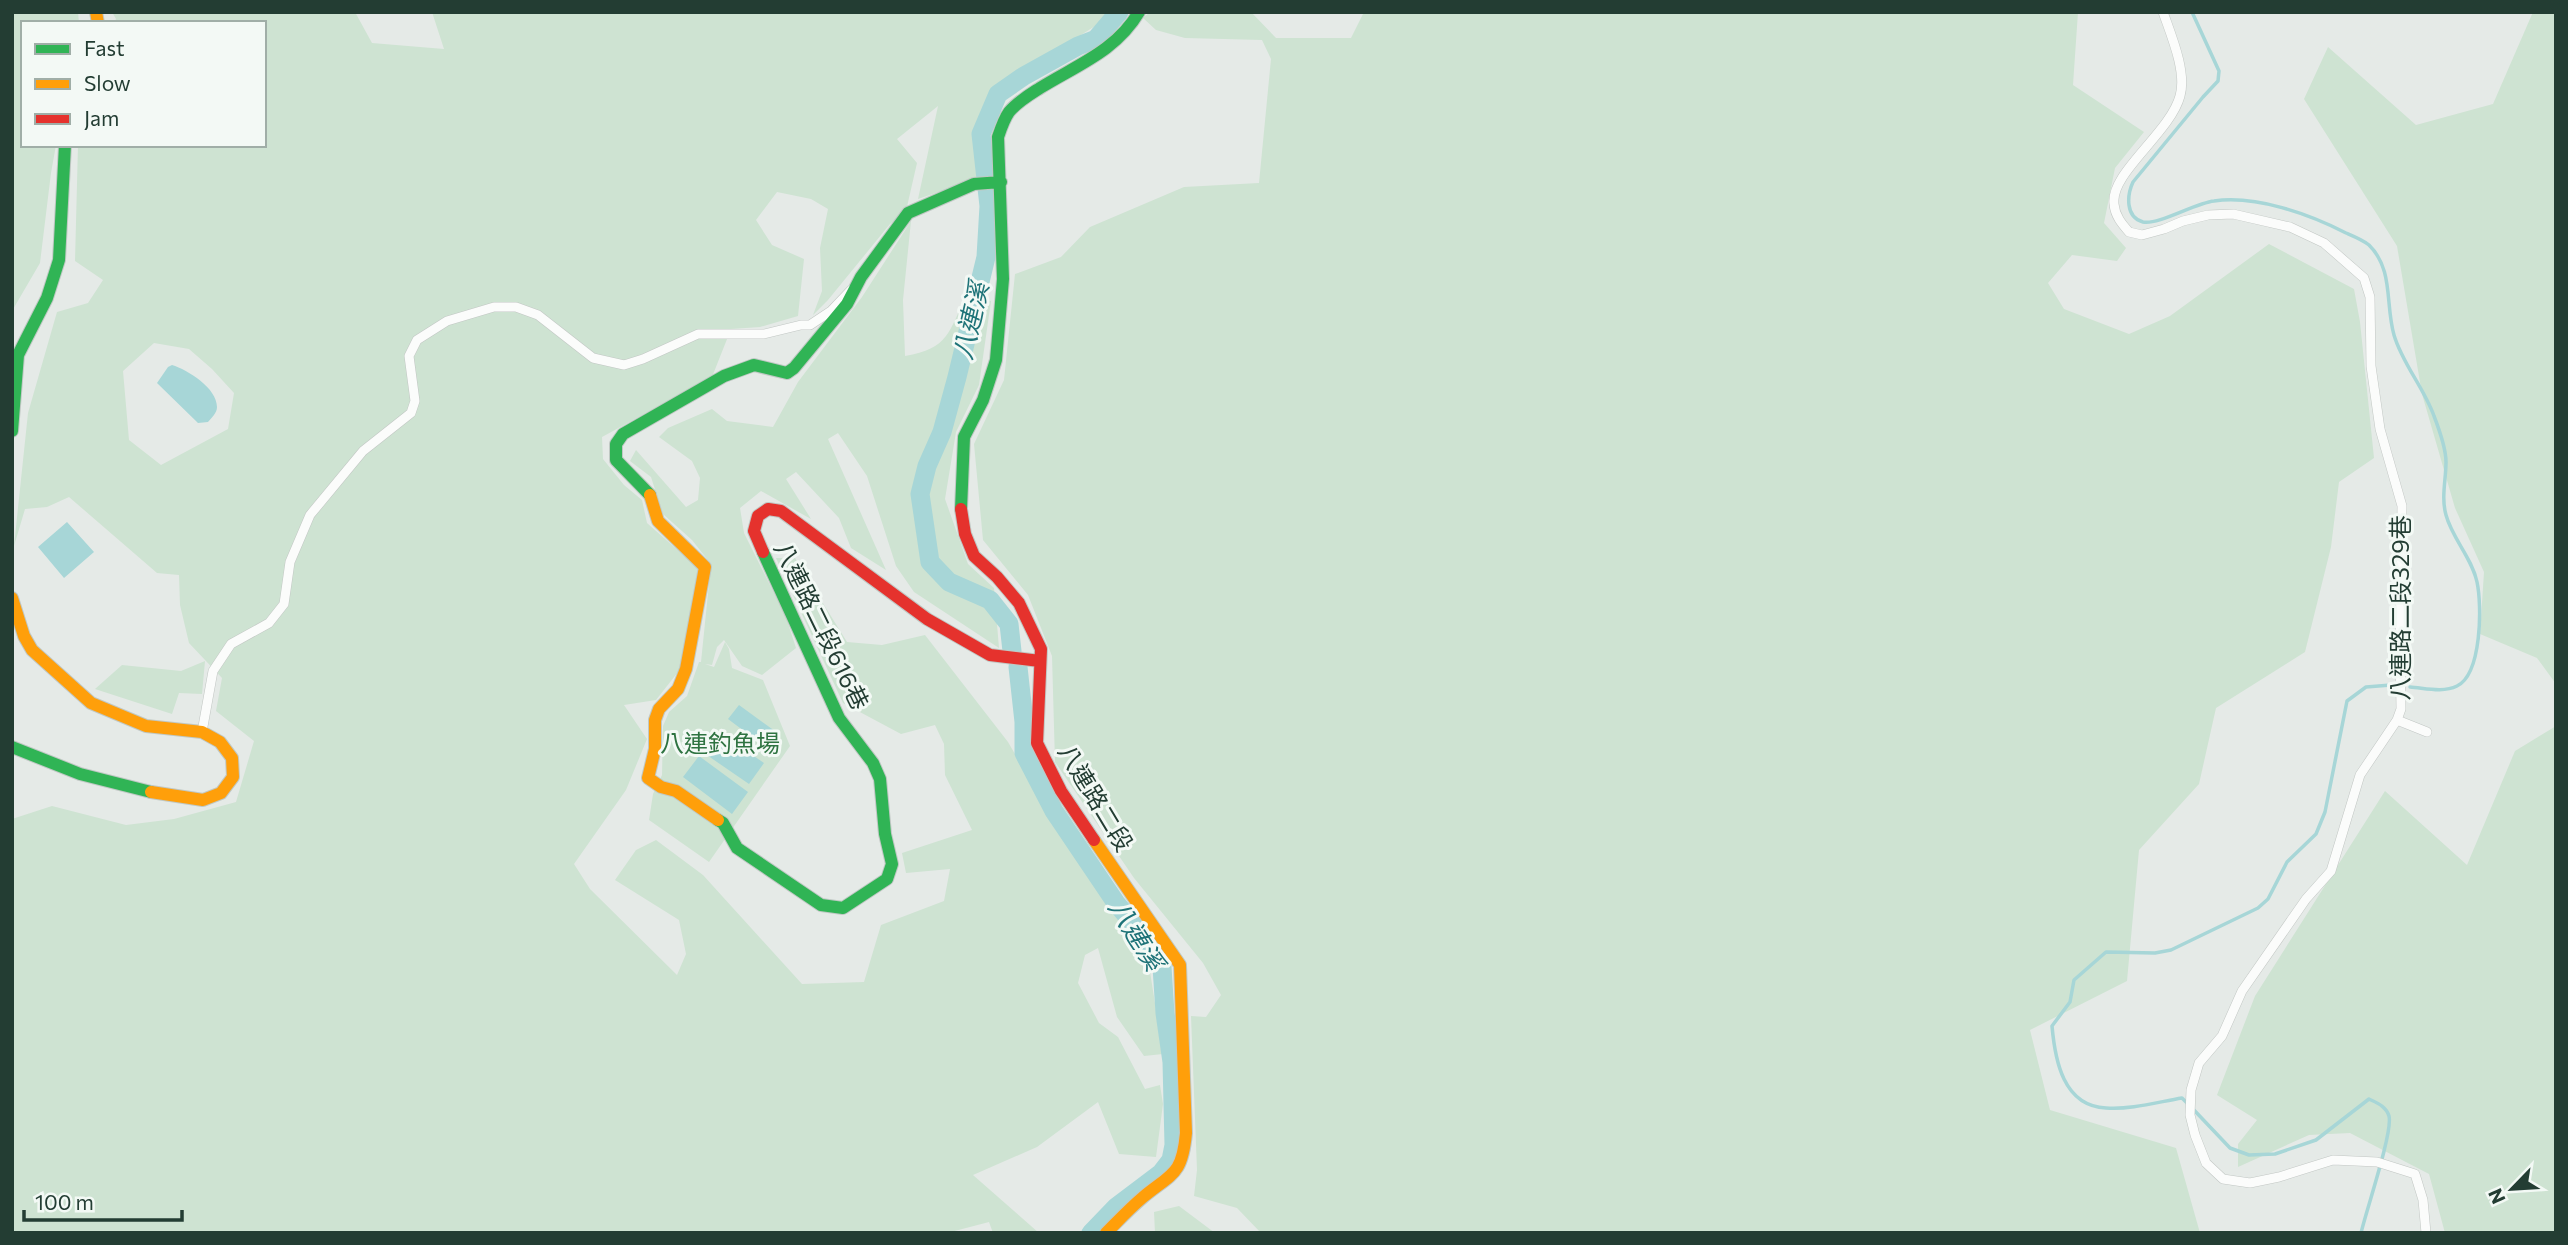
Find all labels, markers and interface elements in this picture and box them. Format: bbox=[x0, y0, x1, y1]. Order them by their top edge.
legend bbox=[21, 21, 266, 147]
text: Fast bbox=[84, 35, 125, 60]
text: Slow bbox=[84, 70, 131, 95]
text: Jam bbox=[84, 105, 119, 130]
water label: 八連溪 bbox=[946, 275, 994, 362]
street label: 八連路二段329巷 bbox=[2385, 515, 2414, 701]
street label: 八連路二段616巷 bbox=[769, 537, 876, 714]
park label: 八連釣魚場 bbox=[660, 728, 780, 757]
street label: 八連路二段 bbox=[1053, 738, 1140, 856]
water label: 八連溪 bbox=[1103, 893, 1173, 979]
north arrow bbox=[2477, 1154, 2547, 1224]
scale bar bbox=[24, 1178, 182, 1222]
text: N bbox=[2483, 1185, 2510, 1208]
text: 100 m bbox=[35, 1189, 94, 1214]

